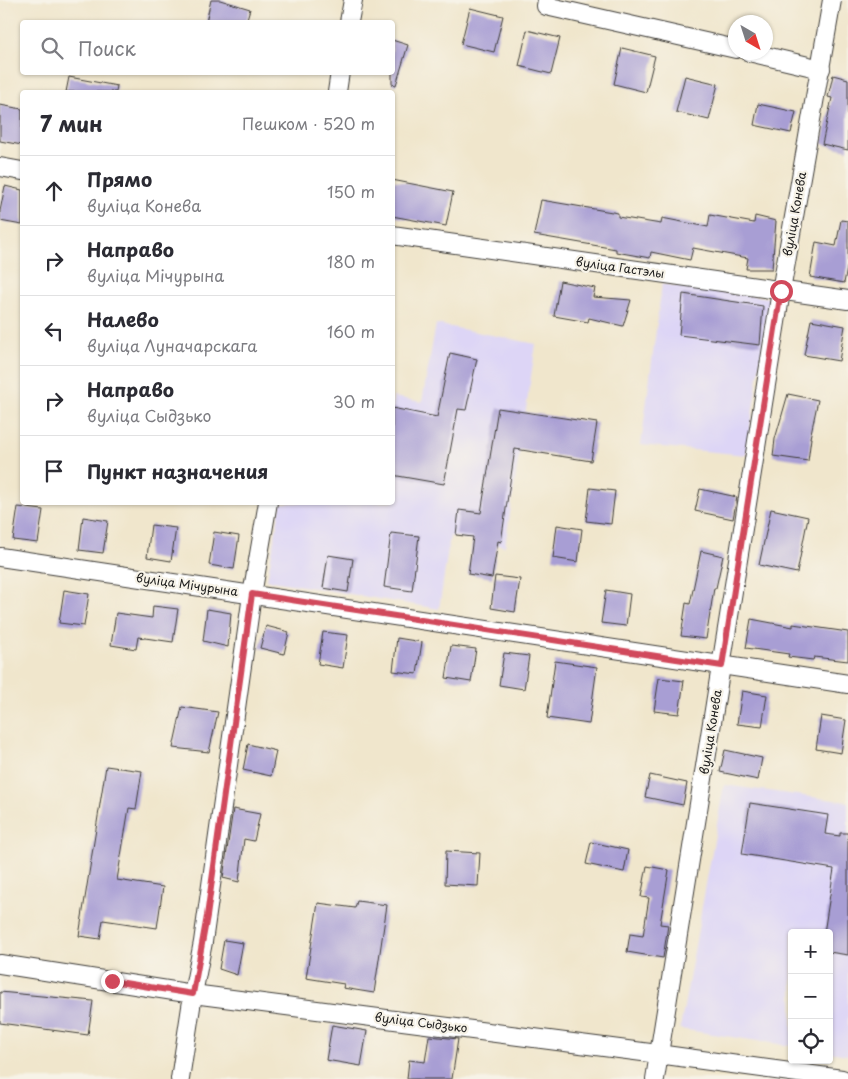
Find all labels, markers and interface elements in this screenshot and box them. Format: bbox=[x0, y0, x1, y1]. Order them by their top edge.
north arrow bbox=[728, 15, 773, 60]
search box bbox=[20, 20, 395, 75]
icon: search bbox=[38, 34, 66, 62]
text: Поиск bbox=[78, 34, 136, 62]
text: 7 мин bbox=[40, 107, 103, 139]
text: Пешком · 520 m bbox=[242, 111, 375, 135]
text: Прямо bbox=[87, 165, 152, 193]
street label: вуліца Конева bbox=[778, 170, 810, 258]
icon: ahead bbox=[40, 177, 68, 205]
text: 150 m bbox=[327, 179, 375, 203]
text: вуліца Конева bbox=[87, 193, 201, 217]
text: Направо bbox=[87, 235, 174, 263]
icon: right bbox=[40, 247, 68, 275]
text: 180 m bbox=[327, 249, 375, 273]
street label: вуліца Гастэлы bbox=[575, 252, 666, 282]
text: вуліца Мічурына bbox=[87, 263, 224, 287]
route start bbox=[770, 280, 793, 303]
text: Налево bbox=[87, 305, 159, 333]
icon: left bbox=[40, 317, 68, 345]
text: 160 m bbox=[327, 319, 375, 343]
text: вуліца Луначарскага bbox=[87, 333, 257, 357]
text: Направо bbox=[87, 375, 174, 403]
icon: right bbox=[40, 387, 68, 415]
text: 30 m bbox=[333, 389, 375, 413]
text: вуліца Сыдзько bbox=[87, 403, 211, 427]
icon: arrive bbox=[40, 457, 68, 485]
text: Пункт назначения bbox=[87, 457, 268, 485]
street label: вуліца Мічурына bbox=[135, 568, 240, 600]
street label: вуліца Конева bbox=[694, 688, 726, 776]
map controls bbox=[788, 929, 833, 1064]
button: + bbox=[788, 929, 833, 974]
route end bbox=[101, 970, 124, 993]
button: − bbox=[788, 974, 833, 1019]
street label: вуліца Сыдзько bbox=[374, 1007, 469, 1037]
button: locate bbox=[788, 1019, 833, 1064]

